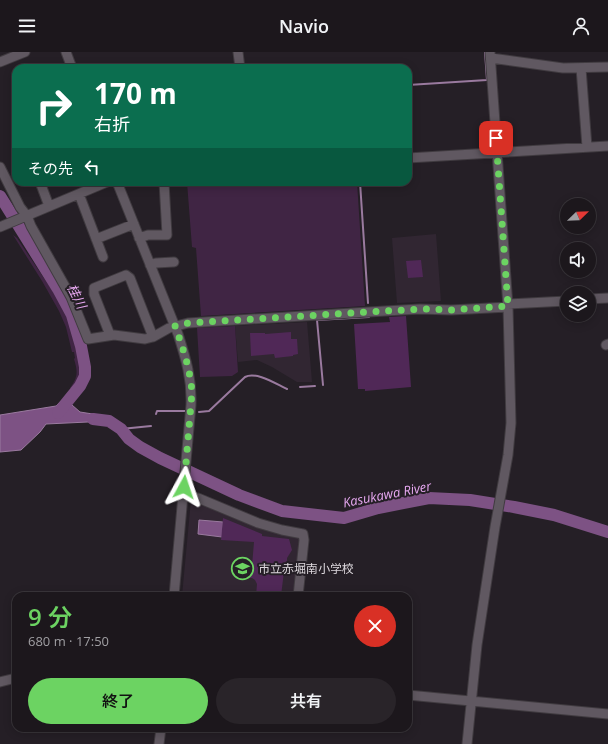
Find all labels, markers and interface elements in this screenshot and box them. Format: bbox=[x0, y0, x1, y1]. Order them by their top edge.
text: Navio bbox=[279, 14, 329, 38]
icon: menu bbox=[16, 15, 38, 37]
icon: person bbox=[570, 15, 592, 37]
text: 170 m bbox=[94, 74, 177, 112]
icon: right bbox=[28, 80, 80, 132]
text: 右折 bbox=[94, 112, 130, 136]
pin bbox=[479, 121, 513, 155]
icon: arrive bbox=[485, 127, 507, 149]
icon: left bbox=[81, 156, 103, 178]
text: その先 bbox=[28, 158, 73, 178]
north arrow bbox=[560, 198, 596, 234]
map controls bbox=[560, 198, 596, 322]
button: sound bbox=[560, 242, 596, 278]
water label: 桂川 bbox=[63, 280, 92, 313]
button: layers bbox=[560, 286, 596, 322]
position arrow bbox=[163, 466, 205, 508]
water label: Kasukawa River bbox=[341, 476, 434, 511]
school or university icon: 市立赤堀南小学校 bbox=[229, 555, 255, 581]
place label: 市立赤堀南小学校 bbox=[258, 560, 354, 577]
text: 9 分 bbox=[28, 600, 72, 633]
button: close bbox=[354, 605, 396, 647]
text: 680 m · 17:50 bbox=[28, 632, 109, 650]
button: 終了 bbox=[28, 678, 208, 724]
button: 共有 bbox=[216, 678, 396, 724]

